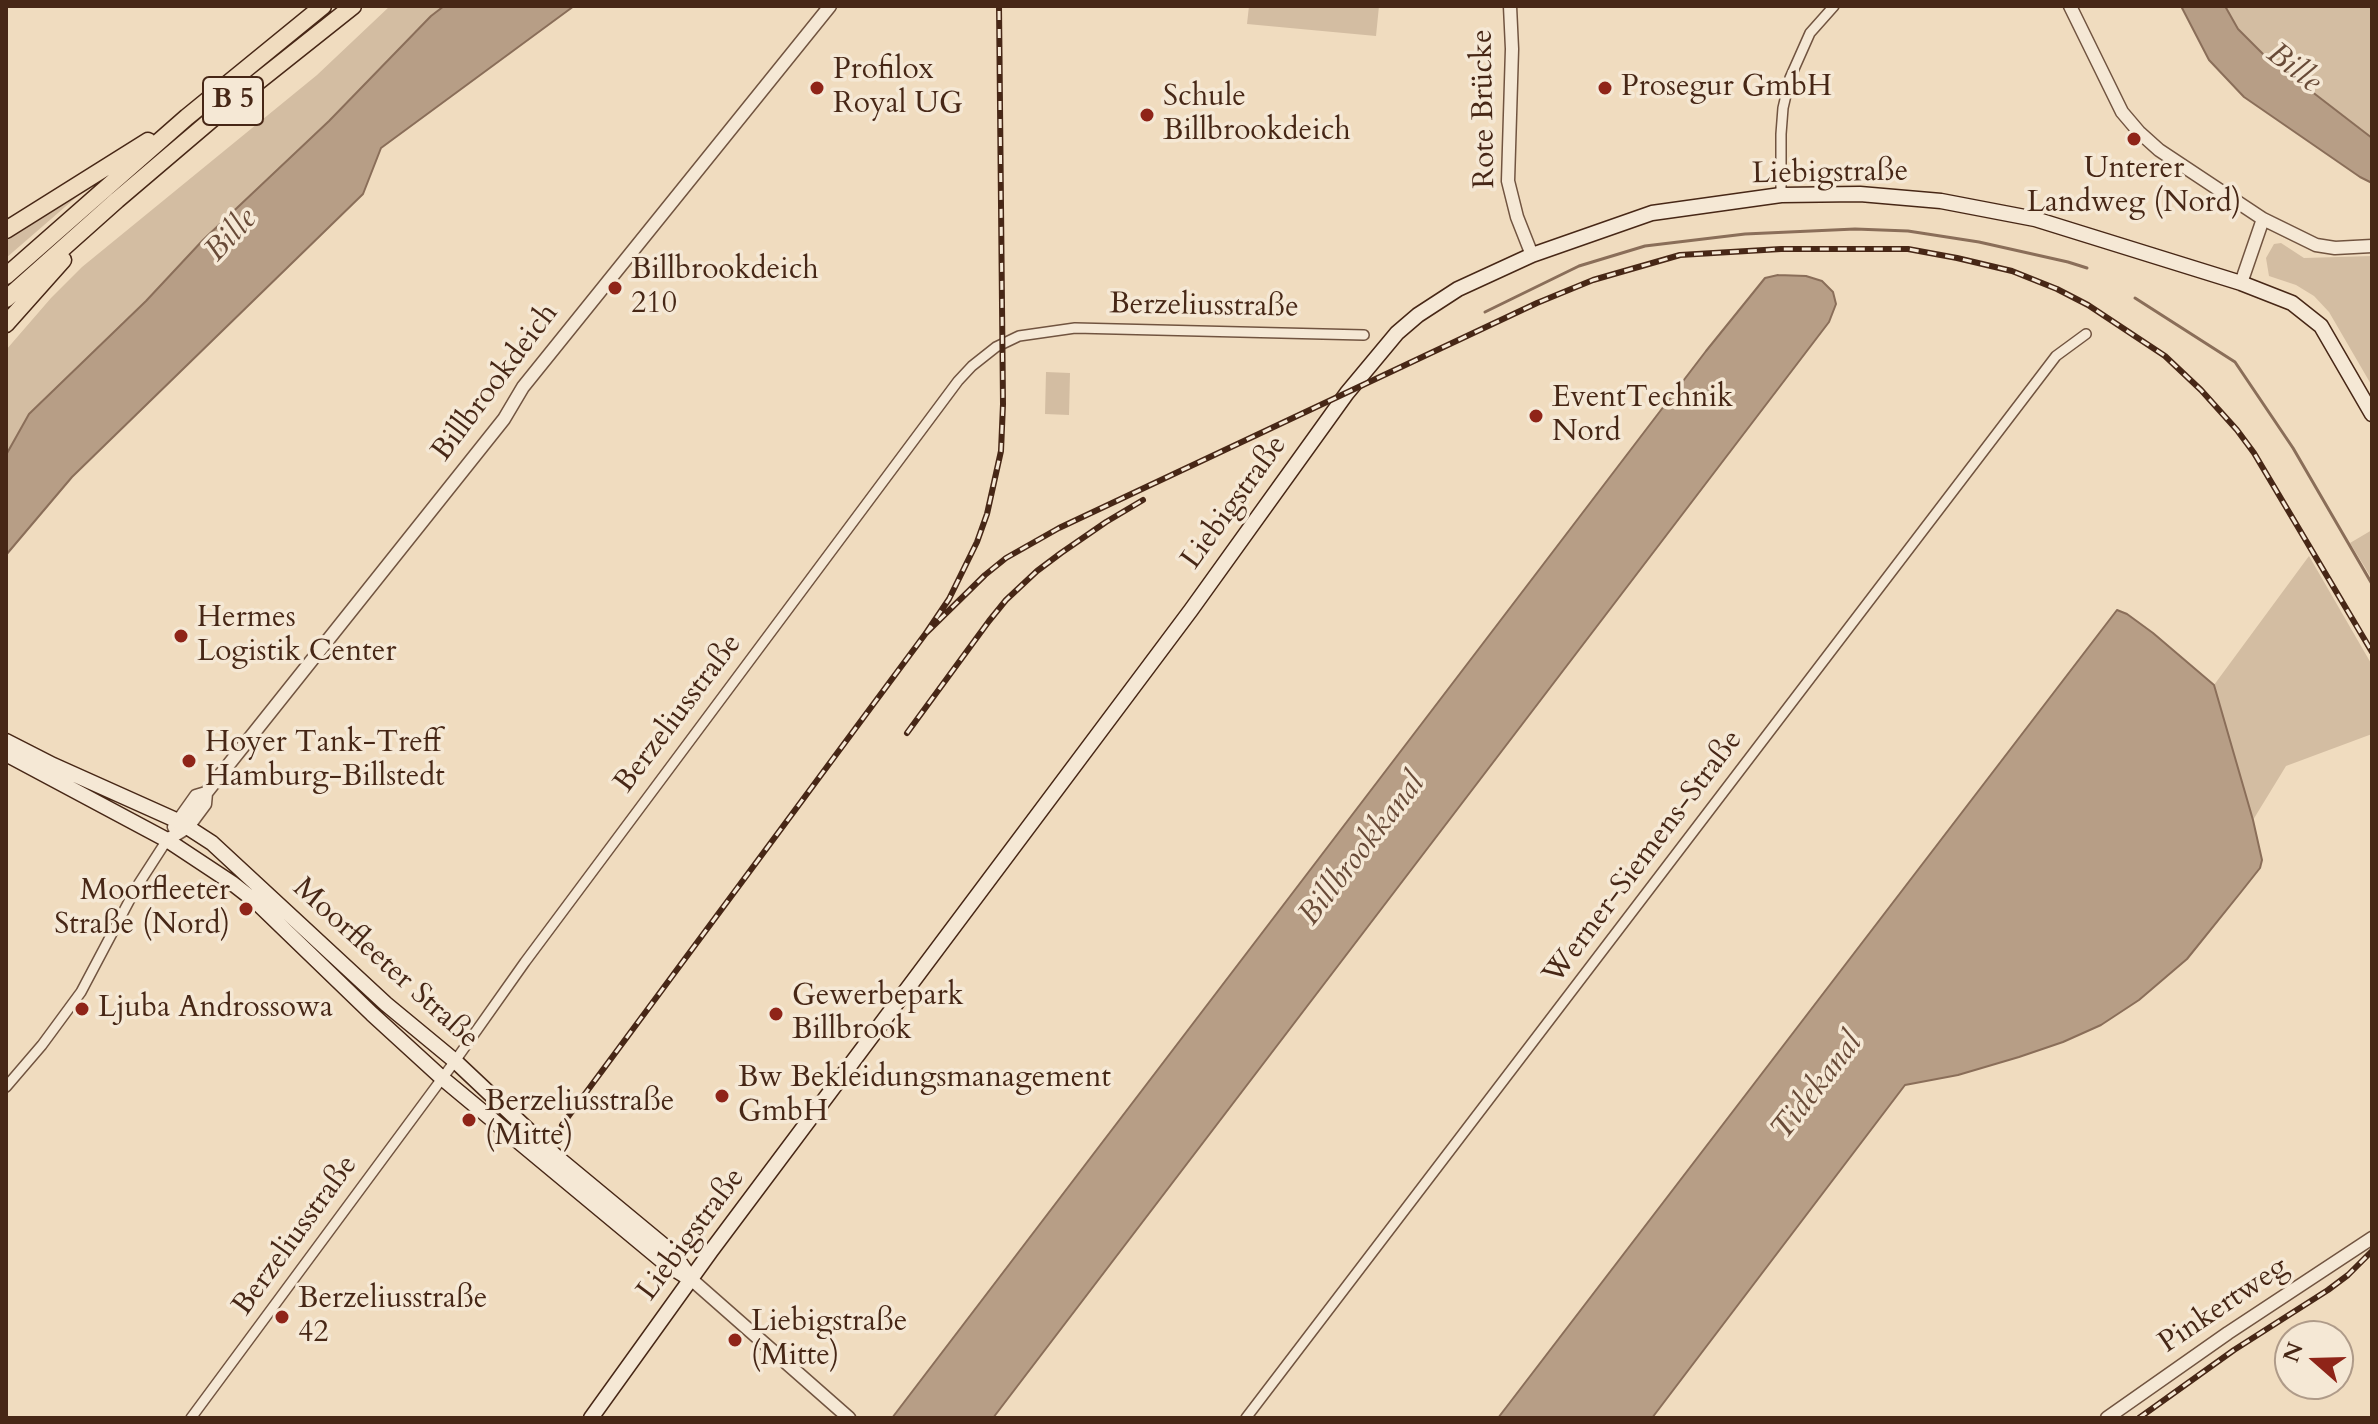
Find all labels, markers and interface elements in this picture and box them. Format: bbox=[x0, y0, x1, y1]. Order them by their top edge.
street label: Rote Brücke bbox=[1466, 29, 1504, 189]
water label: Bille bbox=[2258, 36, 2328, 102]
place label: Profilox Royal UG bbox=[833, 53, 963, 124]
place label: Prosegur GmbH bbox=[1621, 70, 1832, 106]
road number: B 5 bbox=[203, 77, 263, 125]
marker: Profilox Royal UG bbox=[808, 79, 826, 97]
marker: Prosegur GmbH bbox=[1596, 79, 1614, 97]
place label: Schule Billbrookdeich bbox=[1163, 80, 1351, 150]
marker: Schule Billbrookdeich bbox=[1138, 106, 1156, 124]
marker: Unterer Landweg (Nord) bbox=[2125, 130, 2143, 148]
place label: Unterer Landweg (Nord) bbox=[2027, 152, 2241, 222]
street label: Liebigstraße bbox=[1751, 155, 1909, 193]
water label: Bille bbox=[198, 201, 266, 271]
place label: Billbrookdeich 210 bbox=[631, 253, 819, 324]
marker: Billbrookdeich 210 bbox=[606, 279, 624, 297]
street label: Berzeliusstraße bbox=[1109, 287, 1299, 327]
street label: Billbrookdeich bbox=[425, 297, 567, 469]
place label: EventTechnik Nord bbox=[1552, 381, 1733, 452]
marker: EventTechnik Nord bbox=[1527, 407, 1545, 425]
street label: Liebigstraße bbox=[1174, 429, 1296, 577]
place label: Hermes Logistik Center bbox=[197, 601, 396, 672]
marker: Hermes Logistik Center bbox=[172, 627, 190, 645]
street label: Berzeliusstraße bbox=[608, 628, 750, 800]
street label: Werner-Siemens-Straße bbox=[1537, 724, 1751, 992]
place label: Hoyer Tank-Treff Hamburg-Billstedt bbox=[205, 726, 445, 796]
marker: Hoyer Tank-Treff Hamburg-Billstedt bbox=[180, 752, 198, 770]
water label: Billbrookkanal bbox=[1292, 766, 1434, 934]
street label: Moorfleeter Straße bbox=[285, 871, 485, 1057]
place label: Moorfleeter Straße (Nord) bbox=[54, 874, 230, 944]
marker: Moorfleeter Straße (Nord) bbox=[237, 900, 255, 918]
place label: Gewerbepark Billbrook bbox=[792, 979, 964, 1050]
place label: Ljuba Androssowa bbox=[98, 991, 333, 1027]
marker: Ljuba Androssowa bbox=[73, 1000, 91, 1018]
marker: Gewerbepark Billbrook bbox=[767, 1005, 785, 1023]
water label: Tidekanal bbox=[1764, 1026, 1872, 1148]
place label: Bw Bekleidungsmanagement GmbH bbox=[738, 1061, 1111, 1132]
place label: Berzeliusstraße (Mitte) bbox=[485, 1085, 674, 1156]
marker: Bw Bekleidungsmanagement GmbH bbox=[713, 1087, 731, 1105]
marker: Berzeliusstraße (Mitte) bbox=[460, 1111, 478, 1129]
street label: Berzeliusstraße bbox=[226, 1149, 366, 1323]
street label: Liebigstraße bbox=[631, 1162, 753, 1308]
street label: Pinkertweg bbox=[2153, 1250, 2295, 1362]
place label: Berzeliusstraße 42 bbox=[298, 1282, 487, 1352]
place label: Liebigstraße (Mitte) bbox=[751, 1305, 907, 1376]
marker: Berzeliusstraße 42 bbox=[273, 1308, 291, 1326]
north arrow bbox=[2274, 1320, 2354, 1400]
marker: Liebigstraße (Mitte) bbox=[726, 1331, 744, 1349]
text: N bbox=[2276, 1338, 2311, 1367]

